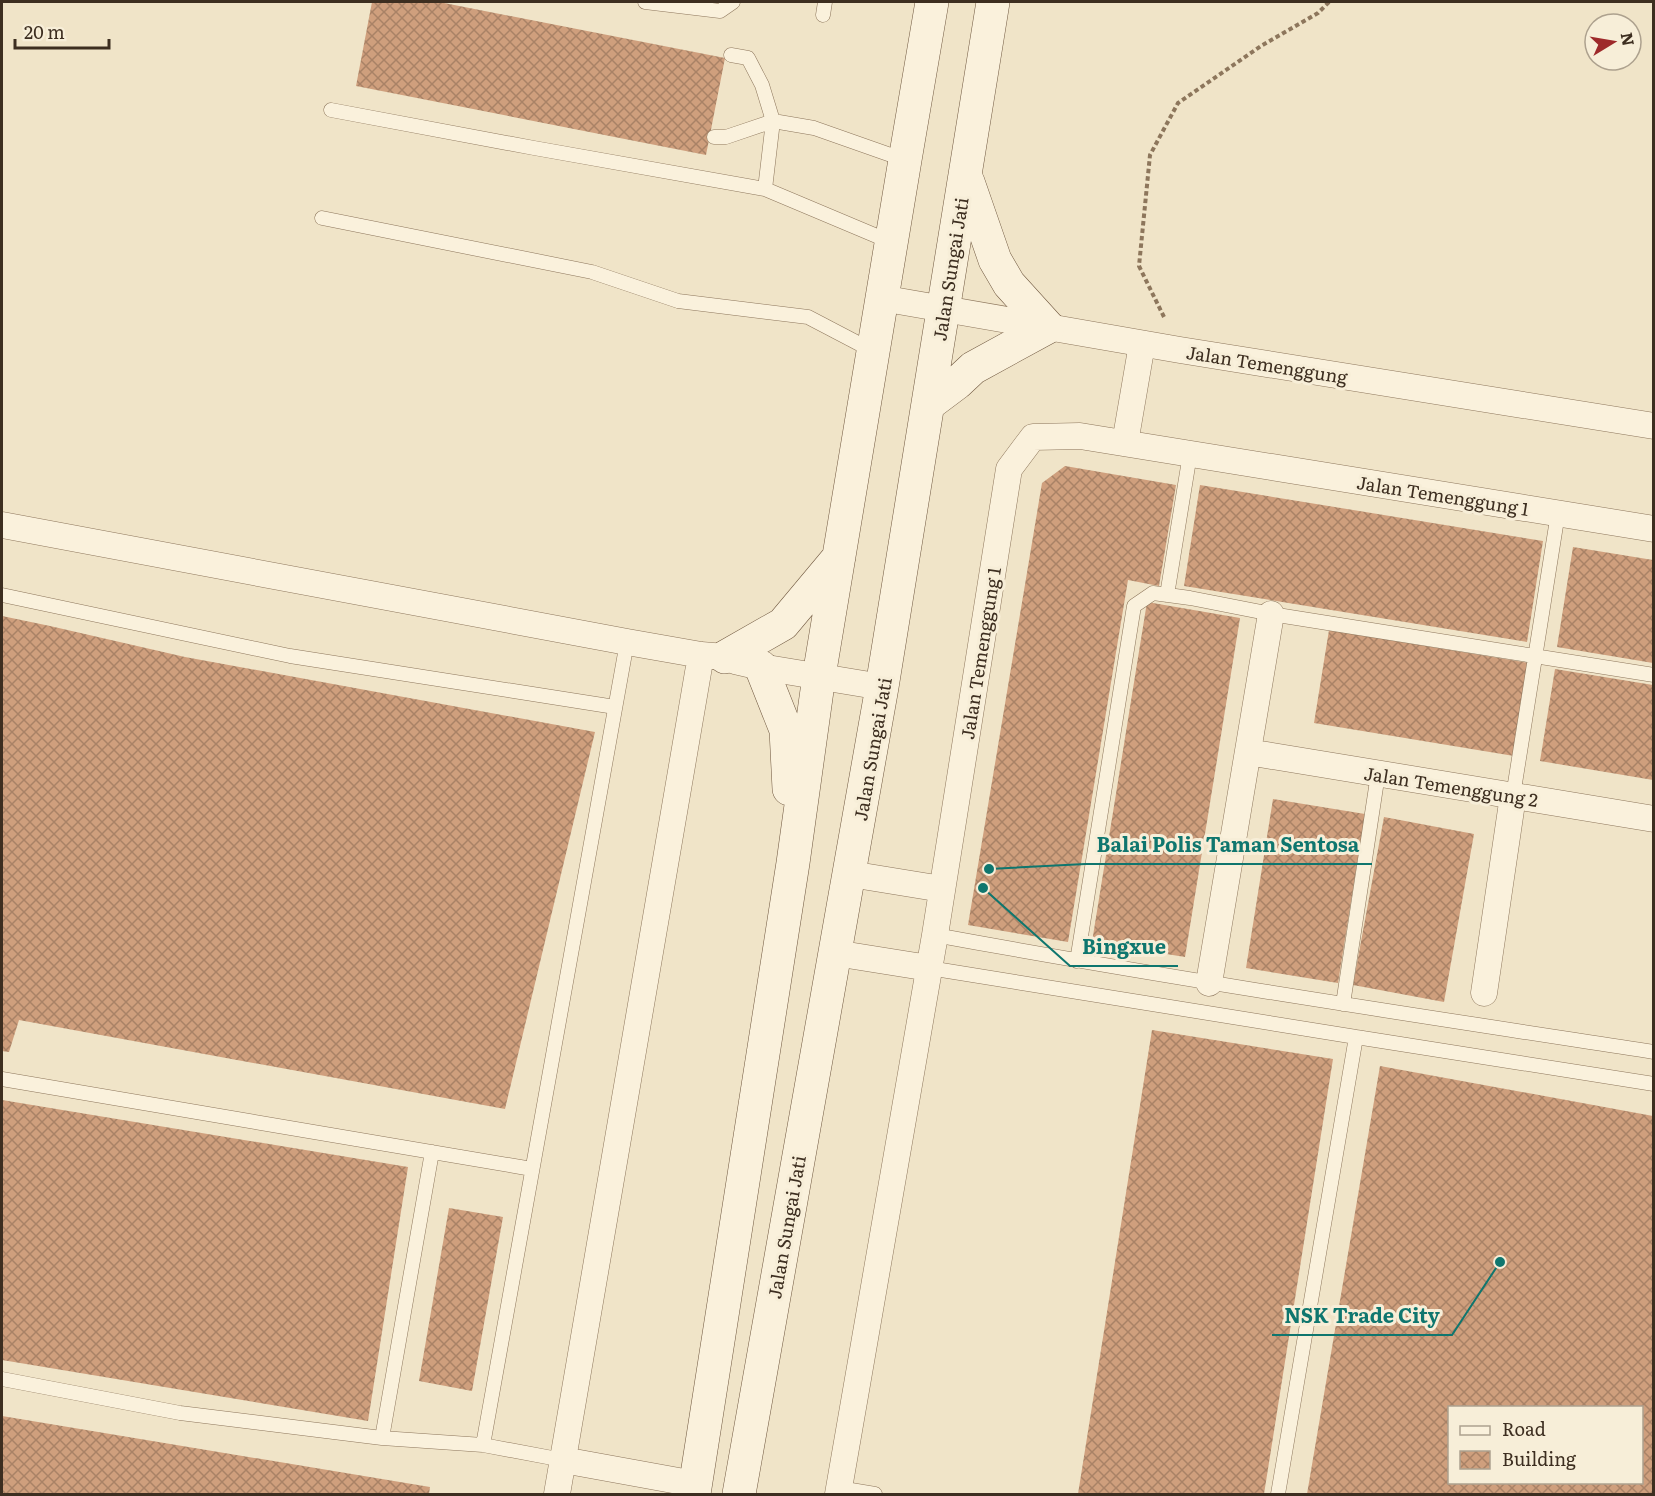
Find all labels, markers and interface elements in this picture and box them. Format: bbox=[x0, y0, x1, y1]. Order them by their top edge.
scale bar bbox=[15, 12, 110, 50]
north arrow bbox=[1583, 12, 1643, 72]
text: 20 m bbox=[24, 18, 65, 45]
text: N bbox=[1616, 30, 1642, 48]
street label: Jalan Sungai Jati bbox=[925, 195, 975, 343]
street label: Jalan Temenggung bbox=[1184, 338, 1351, 390]
street label: Jalan Temenggung 1 bbox=[1355, 468, 1531, 522]
street label: Jalan Temenggung 1 bbox=[953, 565, 1007, 741]
street label: Jalan Sungai Jati bbox=[846, 675, 898, 823]
street label: Jalan Temenggung 2 bbox=[1362, 759, 1540, 813]
callout: Balai Polis Taman Sentosa bbox=[1085, 826, 1372, 864]
text: Balai Polis Taman Sentosa bbox=[1097, 828, 1360, 858]
callout: Bingxue bbox=[1070, 928, 1178, 966]
text: Bingxue bbox=[1082, 930, 1166, 960]
street label: Jalan Sungai Jati bbox=[760, 1153, 812, 1301]
callout: NSK Trade City bbox=[1272, 1297, 1452, 1335]
text: NSK Trade City bbox=[1284, 1299, 1441, 1329]
legend bbox=[1448, 1406, 1643, 1484]
text: Road bbox=[1502, 1415, 1546, 1442]
text: Building bbox=[1502, 1445, 1577, 1472]

